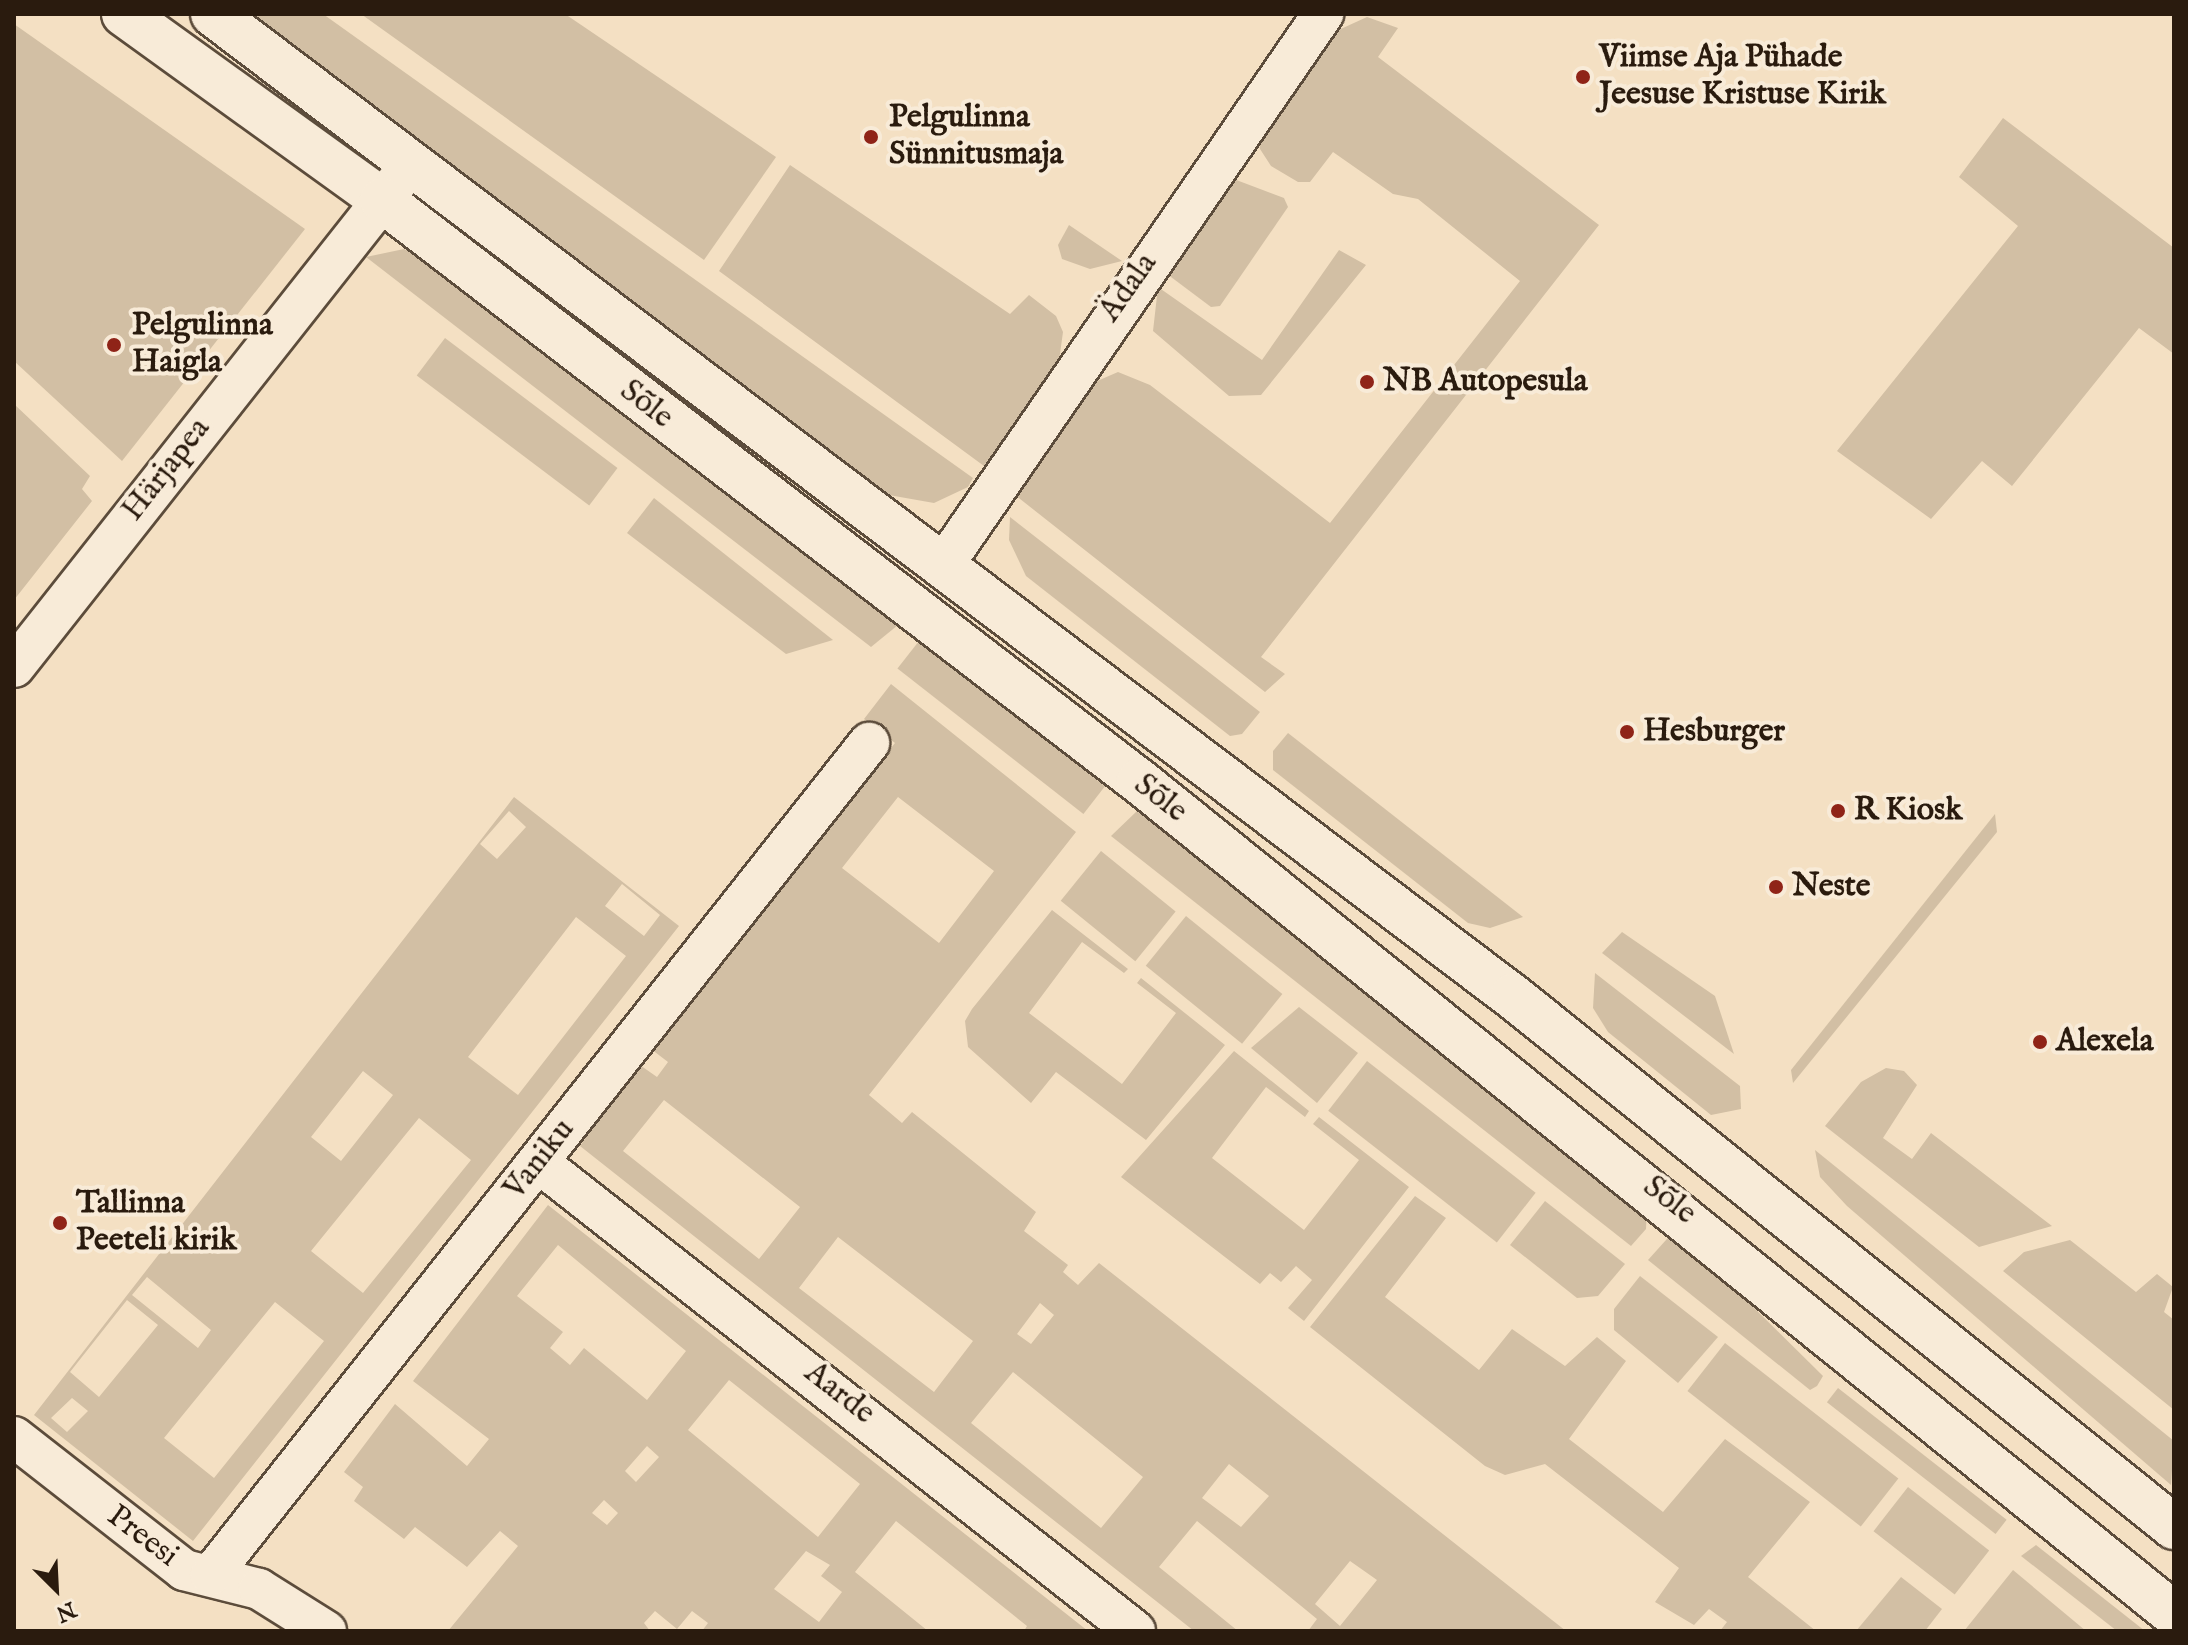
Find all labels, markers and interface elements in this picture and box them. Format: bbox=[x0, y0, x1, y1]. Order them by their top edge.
place label: Viimse Aja Pühade Jeesuse Kristuse Kirik bbox=[1599, 40, 1886, 115]
marker: Viimse Aja Pühade Jeesuse Kristuse Kirik bbox=[1574, 68, 1592, 86]
place label: Pelgulinna Sünnitusmaja bbox=[889, 100, 1063, 175]
marker: Pelgulinna Sünnitusmaja bbox=[860, 126, 882, 148]
street label: Ädala bbox=[1092, 246, 1166, 330]
place label: Pelgulinna Haigla bbox=[132, 308, 273, 383]
marker: Pelgulinna Haigla bbox=[103, 334, 125, 356]
place label: NB Autopesula bbox=[1383, 363, 1588, 401]
street label: Sõle bbox=[612, 372, 680, 438]
marker: NB Autopesula bbox=[1358, 373, 1376, 391]
street label: Härjapea bbox=[115, 411, 219, 529]
place label: Hesburger bbox=[1643, 713, 1785, 751]
marker: Hesburger bbox=[1618, 723, 1636, 741]
street label: Sõle bbox=[1126, 766, 1194, 832]
place label: R Kiosk bbox=[1854, 792, 1962, 830]
marker: R Kiosk bbox=[1829, 802, 1847, 820]
place label: Neste bbox=[1792, 868, 1870, 906]
marker: Neste bbox=[1767, 878, 1785, 896]
place label: Alexela bbox=[2056, 1023, 2154, 1061]
marker: Alexela bbox=[2031, 1033, 2049, 1051]
street label: Vaniku bbox=[497, 1112, 583, 1208]
street label: Sõle bbox=[1635, 1168, 1703, 1234]
place label: Tallinna Peeteli kirik bbox=[76, 1186, 237, 1261]
marker: Tallinna Peeteli kirik bbox=[51, 1214, 69, 1232]
street label: Aarde bbox=[796, 1355, 882, 1433]
street label: Preesi bbox=[99, 1498, 185, 1576]
north arrow bbox=[16, 1549, 96, 1629]
text: N bbox=[51, 1594, 80, 1628]

